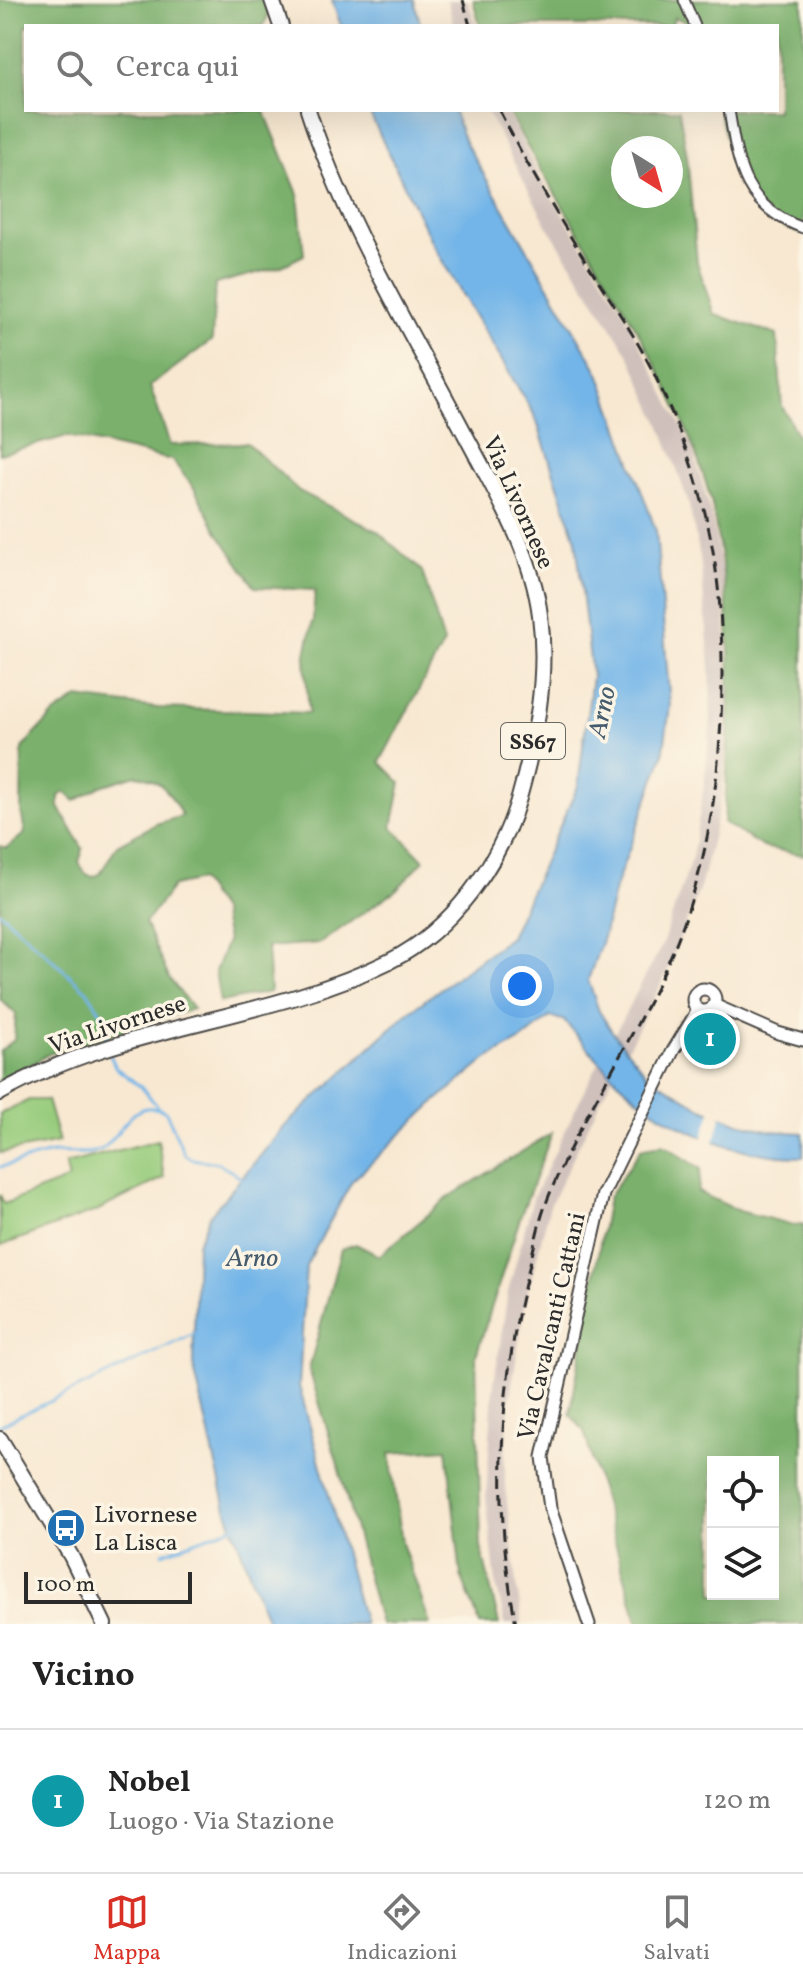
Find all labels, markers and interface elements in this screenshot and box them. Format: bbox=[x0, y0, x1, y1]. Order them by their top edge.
search box bbox=[24, 24, 779, 112]
icon: search bbox=[52, 46, 96, 90]
text: Cerca qui bbox=[116, 47, 239, 89]
north arrow bbox=[611, 136, 683, 208]
street label: Via Livornese bbox=[473, 431, 562, 575]
water label: Arno bbox=[580, 683, 626, 743]
road number: SS67 bbox=[501, 723, 565, 759]
your location bbox=[502, 966, 542, 1006]
street label: Via Livornese bbox=[45, 988, 191, 1064]
pin: 1 bbox=[684, 1009, 736, 1069]
street label: Via Cavalcanti Cattani bbox=[510, 1209, 596, 1444]
water label: Arno bbox=[225, 1241, 278, 1277]
map controls bbox=[707, 1456, 779, 1600]
button: locate bbox=[707, 1456, 779, 1528]
place label: Livornese La Lisca bbox=[94, 1499, 197, 1561]
bus stop icon: Livornese La Lisca bbox=[45, 1507, 87, 1549]
button: layers bbox=[707, 1528, 779, 1600]
scale bar bbox=[24, 1568, 192, 1604]
text: 100 m bbox=[36, 1570, 95, 1601]
text: Vicino bbox=[32, 1653, 135, 1700]
text: Nobel bbox=[108, 1762, 190, 1804]
text: 1 bbox=[53, 1783, 63, 1819]
text: 120 m bbox=[703, 1783, 771, 1819]
text: Luogo · Via Stazione bbox=[108, 1804, 334, 1840]
tab: Mappa bbox=[93, 1890, 161, 1969]
tab: Indicazioni bbox=[347, 1890, 457, 1969]
tab: Salvati bbox=[644, 1890, 710, 1969]

